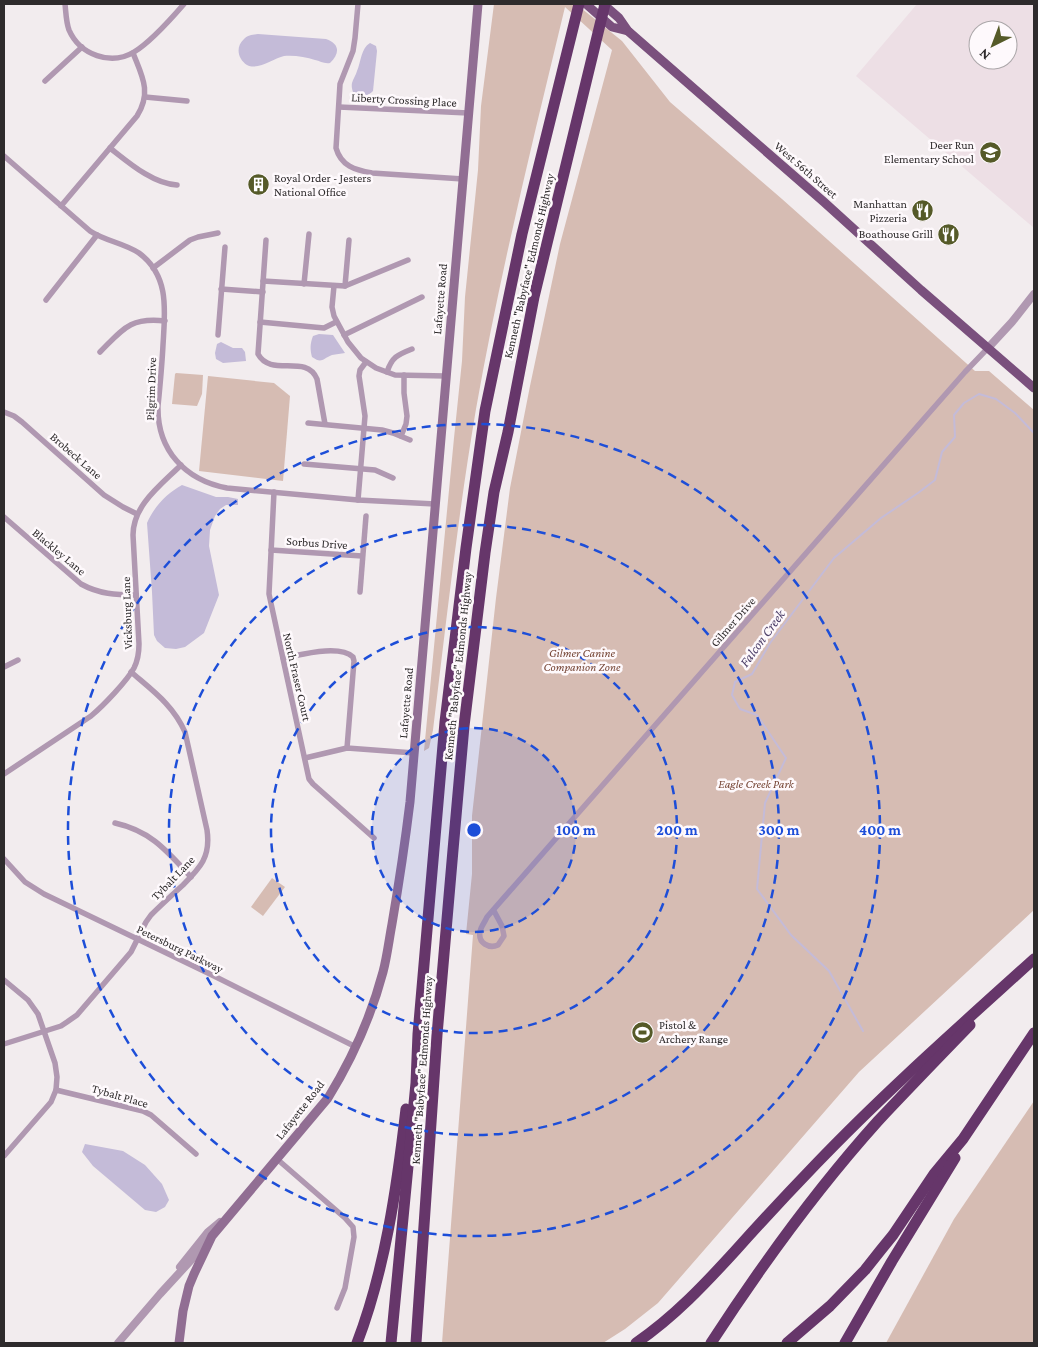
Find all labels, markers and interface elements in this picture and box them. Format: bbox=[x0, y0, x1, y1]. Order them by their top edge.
north arrow bbox=[968, 20, 1018, 70]
text: N bbox=[975, 45, 993, 64]
street label: Liberty Crossing Place bbox=[351, 90, 457, 110]
place label: Deer Run Elementary School bbox=[884, 138, 975, 166]
street label: West 56th Street bbox=[772, 139, 841, 202]
school or university icon: Deer Run Elementary School bbox=[978, 140, 1002, 164]
place label: Royal Order - Jesters National Office bbox=[274, 171, 371, 199]
street label: Kenneth "Babyface" Edmonds Highway bbox=[501, 172, 557, 360]
building icon: Royal Order - Jesters National Office bbox=[246, 173, 270, 197]
place label: Manhattan Pizzeria bbox=[853, 197, 908, 225]
restaurant icon: Manhattan Pizzeria bbox=[911, 199, 935, 223]
restaurant icon: Boathouse Grill bbox=[937, 222, 961, 246]
place label: Boathouse Grill bbox=[859, 227, 933, 241]
street label: Lafayette Road bbox=[430, 262, 450, 335]
street label: Pilgrim Drive bbox=[143, 357, 159, 421]
street label: Brobeck Lane bbox=[47, 430, 105, 482]
street label: Blackley Lane bbox=[29, 526, 89, 578]
street label: Sorbus Drive bbox=[286, 534, 348, 552]
street label: Kenneth "Babyface" Edmonds Highway bbox=[441, 571, 475, 761]
street label: Vicksburg Lane bbox=[119, 576, 135, 650]
street label: Gilmer Drive bbox=[708, 594, 758, 650]
water label: Falcon Creek bbox=[736, 606, 789, 670]
street label: North Fraser Court bbox=[280, 631, 314, 724]
park label: Gilmer Canine Companion Zone bbox=[543, 646, 621, 674]
street label: Lafayette Road bbox=[396, 666, 416, 739]
park label: Eagle Creek Park bbox=[718, 777, 795, 791]
centre of rings bbox=[465, 821, 483, 839]
text: 100 m bbox=[556, 822, 596, 838]
text: 200 m bbox=[656, 822, 698, 838]
text: 300 m bbox=[758, 822, 800, 838]
text: 400 m bbox=[859, 822, 901, 838]
street label: Tybalt Lane bbox=[148, 853, 198, 903]
street label: Petersburg Parkway bbox=[134, 922, 226, 976]
street label: Kenneth "Babyface" Edmonds Highway bbox=[408, 975, 436, 1165]
place label: Pistol & Archery Range bbox=[659, 1018, 728, 1046]
sports icon: Pistol & Archery Range bbox=[631, 1020, 655, 1044]
street label: Lafayette Road bbox=[273, 1077, 328, 1142]
street label: Tybalt Place bbox=[90, 1081, 150, 1111]

